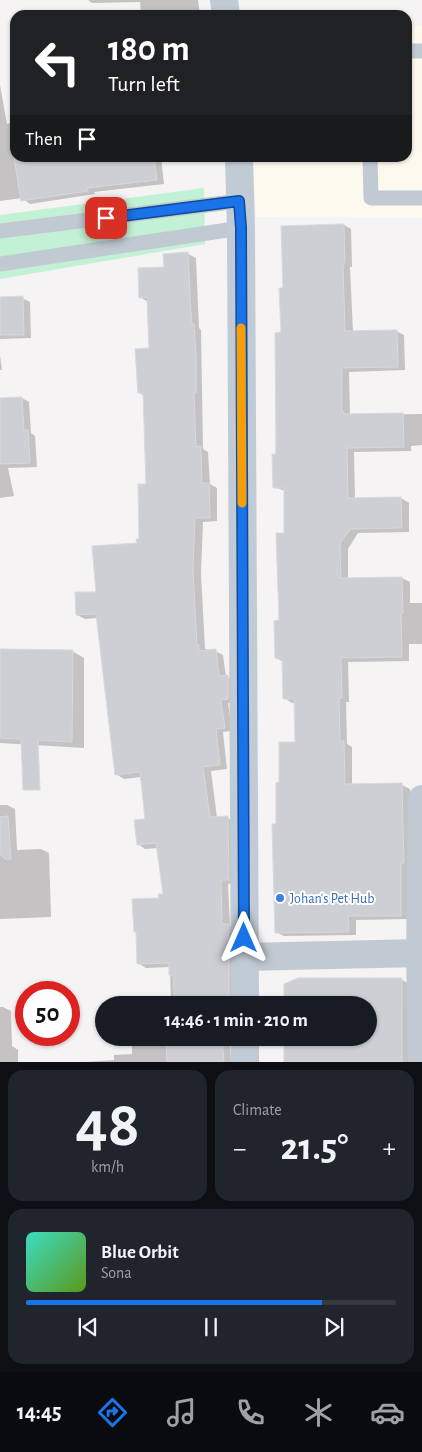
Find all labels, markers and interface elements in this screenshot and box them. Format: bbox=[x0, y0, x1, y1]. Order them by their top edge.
icon: left bbox=[25, 30, 90, 95]
text: 180 m bbox=[108, 32, 190, 67]
text: Turn left bbox=[108, 73, 180, 95]
icon: arrive bbox=[73, 125, 101, 153]
text: Then bbox=[25, 130, 63, 149]
pin bbox=[85, 197, 127, 239]
icon: arrive bbox=[92, 204, 120, 232]
marker: Johan's Pet Hub bbox=[274, 892, 286, 904]
place label: Johan's Pet Hub bbox=[290, 892, 374, 906]
position arrow bbox=[217, 911, 269, 963]
speed limit sign: 50 bbox=[15, 981, 80, 1046]
text: 14:46 · 1 min · 210 m bbox=[164, 1011, 308, 1030]
text: 48 bbox=[75, 1093, 140, 1158]
text: Climate bbox=[233, 1102, 282, 1118]
text: 21.5° bbox=[281, 1129, 348, 1167]
text: − bbox=[233, 1135, 246, 1163]
text: + bbox=[383, 1135, 396, 1163]
text: km/h bbox=[91, 1159, 124, 1175]
text: Blue Orbit bbox=[101, 1243, 179, 1262]
text: Sona bbox=[101, 1265, 132, 1281]
icon: previous bbox=[74, 1313, 102, 1341]
icon: pause bbox=[197, 1313, 225, 1341]
icon: next bbox=[320, 1313, 348, 1341]
icon: directions bbox=[95, 1395, 130, 1430]
icon: music bbox=[164, 1395, 199, 1430]
icon: phone bbox=[233, 1395, 268, 1430]
icon: climate bbox=[301, 1395, 336, 1430]
icon: car bbox=[370, 1395, 405, 1430]
text: 14:45 bbox=[17, 1401, 61, 1423]

